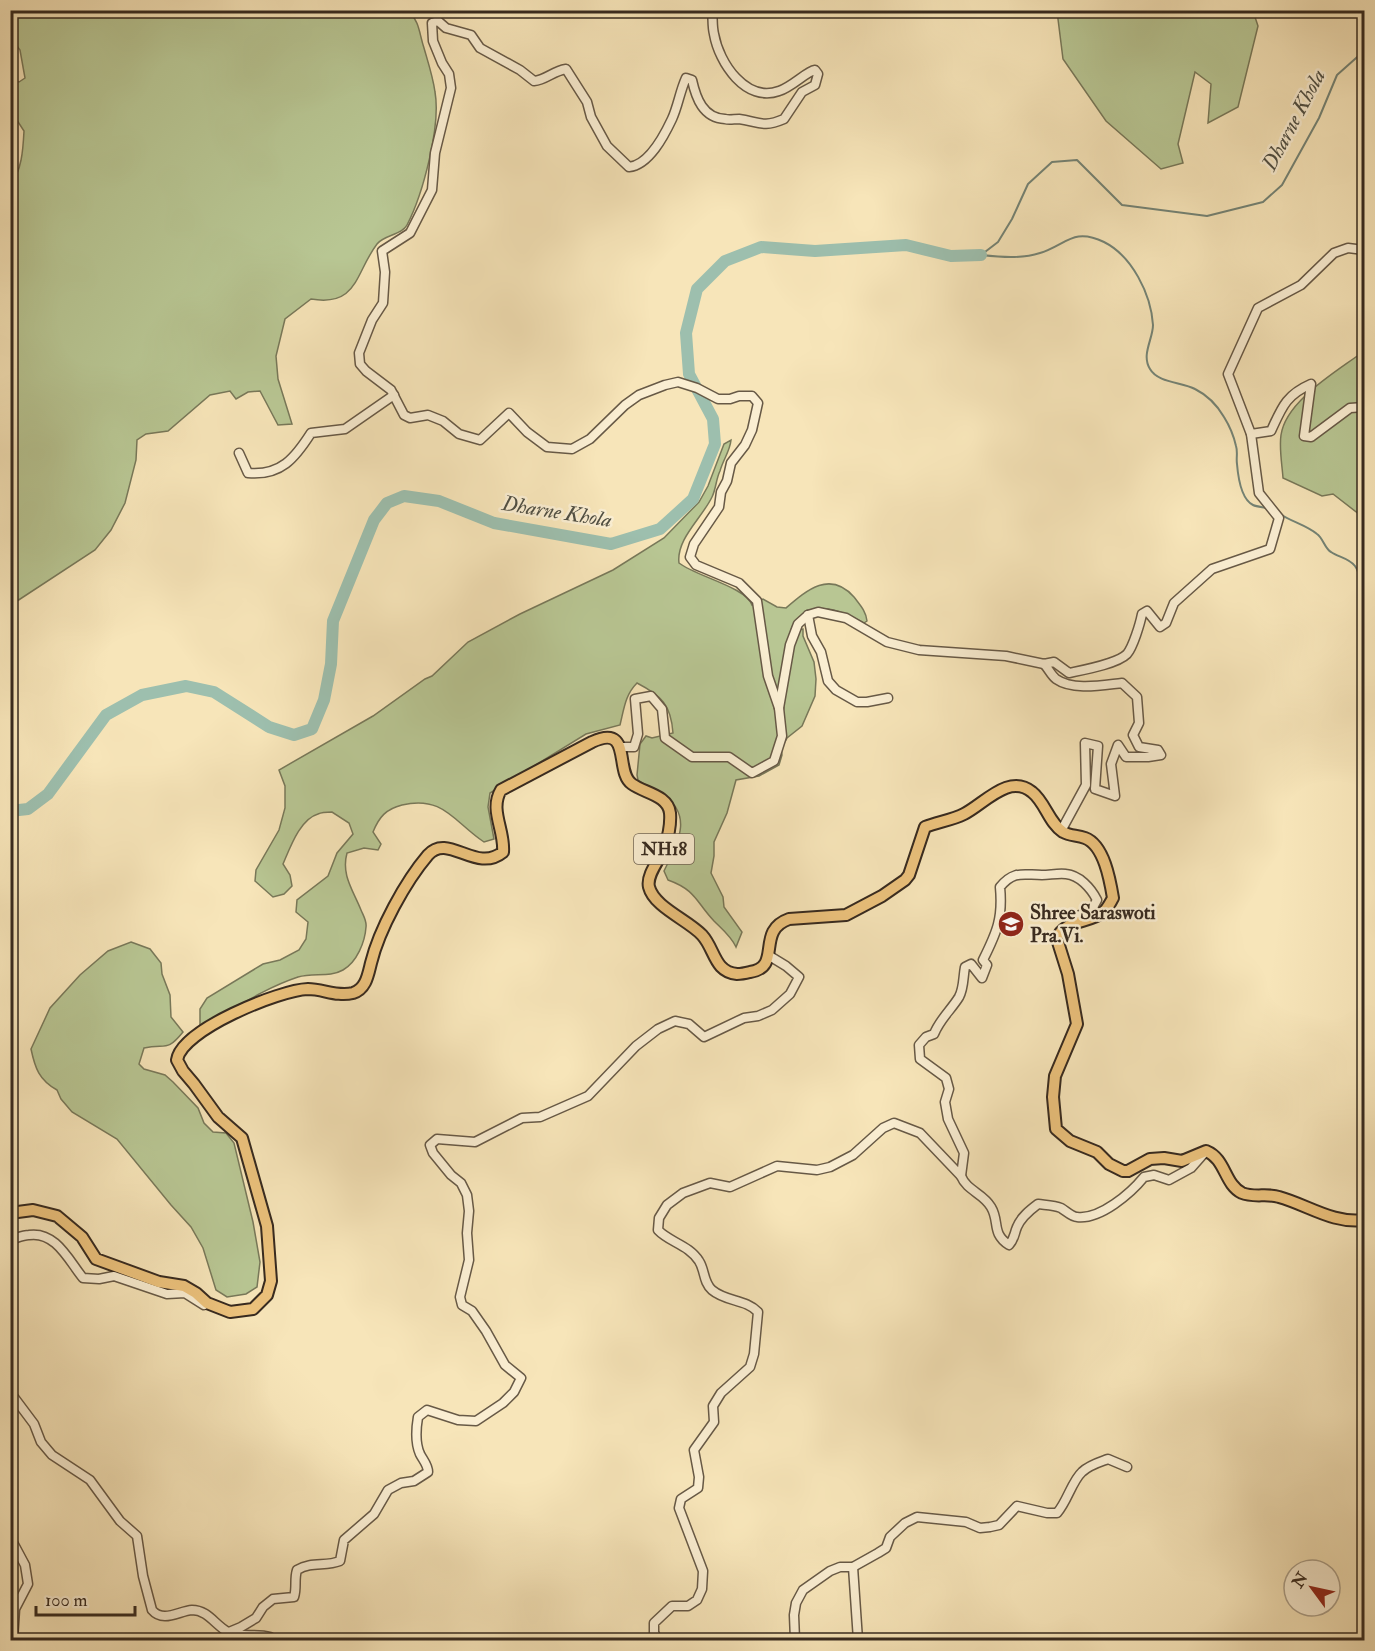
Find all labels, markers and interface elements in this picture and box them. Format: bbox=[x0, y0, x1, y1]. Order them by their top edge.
water label: Dharne Khola bbox=[1256, 65, 1332, 176]
water label: Dharne Khola bbox=[499, 490, 614, 534]
road number: NH18 bbox=[634, 834, 694, 864]
place label: Shree Saraswoti Pra.Vi. bbox=[1030, 900, 1156, 948]
school or university icon: Shree Saraswoti Pra.Vi. bbox=[996, 909, 1026, 939]
north arrow bbox=[1282, 1558, 1342, 1618]
text: N bbox=[1287, 1568, 1313, 1593]
scale bar bbox=[36, 1579, 135, 1617]
text: 100 m bbox=[45, 1589, 88, 1612]

